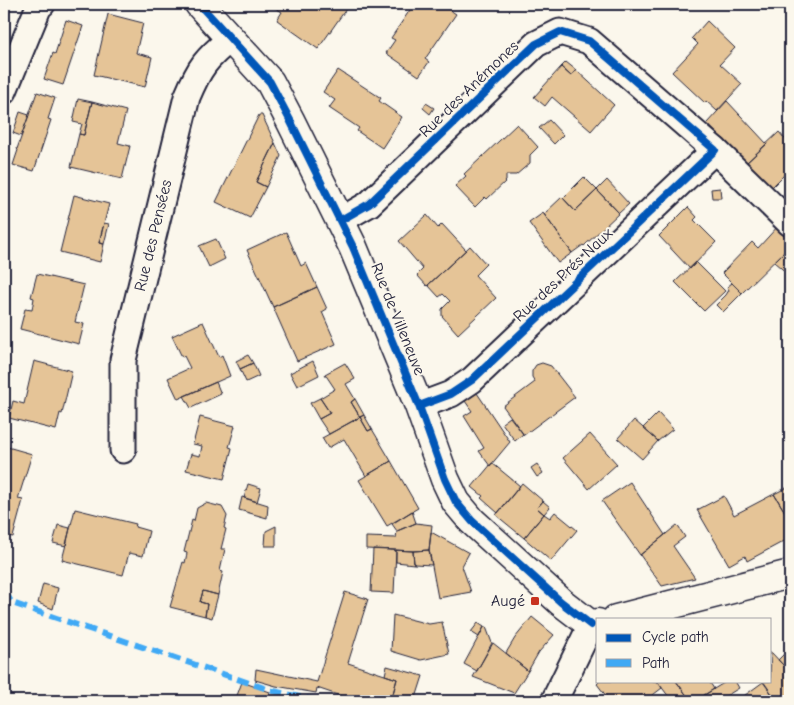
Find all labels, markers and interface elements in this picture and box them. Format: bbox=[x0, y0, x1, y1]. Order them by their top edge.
street label: Rue des Anémones bbox=[416, 37, 523, 141]
street label: Rue des Pensées bbox=[131, 178, 176, 293]
street label: Rue des Prés Naux bbox=[510, 224, 617, 326]
street label: Rue de Villeneuve bbox=[367, 260, 429, 378]
place label: Augé bbox=[491, 592, 525, 610]
marker: Augé bbox=[529, 595, 541, 607]
legend bbox=[596, 618, 772, 682]
text: Cycle path bbox=[642, 628, 709, 646]
text: Path bbox=[642, 654, 670, 672]

